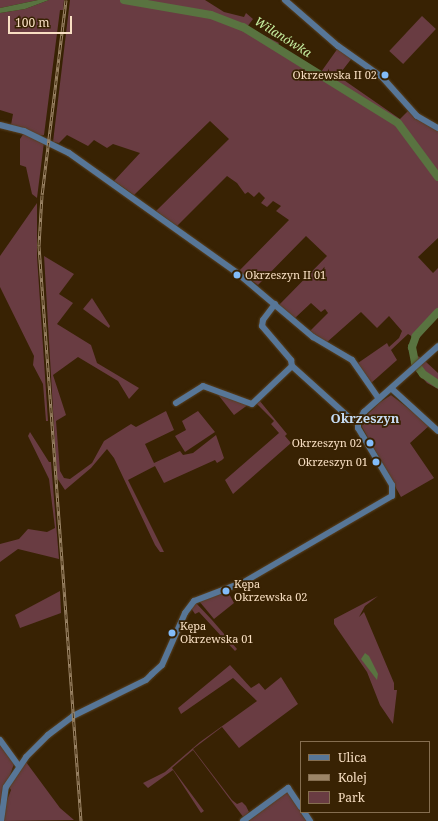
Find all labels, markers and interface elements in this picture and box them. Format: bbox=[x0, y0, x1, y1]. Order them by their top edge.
scale bar bbox=[10, 8, 74, 34]
text: 100 m bbox=[15, 14, 50, 31]
water label: Wilanówka bbox=[252, 14, 314, 60]
place label: Okrzewska II 02 bbox=[293, 68, 377, 82]
marker: Okrzewska II 02 bbox=[380, 70, 390, 80]
place label: Okrzeszyn II 01 bbox=[245, 268, 326, 282]
marker: Okrzeszyn II 01 bbox=[232, 270, 242, 280]
district label: Okrzeszyn bbox=[331, 410, 399, 426]
place label: Okrzeszyn 02 bbox=[292, 436, 362, 450]
marker: Okrzeszyn 02 bbox=[365, 438, 375, 448]
place label: Okrzeszyn 01 bbox=[298, 455, 368, 469]
marker: Okrzeszyn 01 bbox=[371, 457, 381, 467]
place label: Kępa Okrzewska 02 bbox=[234, 578, 308, 604]
marker: Kępa Okrzewska 02 bbox=[221, 586, 231, 596]
place label: Kępa Okrzewska 01 bbox=[180, 620, 254, 646]
marker: Kępa Okrzewska 01 bbox=[167, 628, 177, 638]
legend bbox=[300, 741, 430, 813]
text: Ulica bbox=[338, 749, 367, 766]
text: Kolej bbox=[338, 769, 367, 786]
text: Park bbox=[338, 789, 365, 806]

